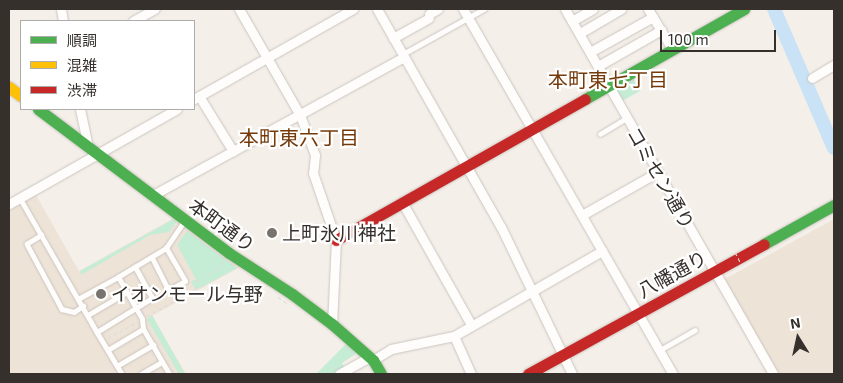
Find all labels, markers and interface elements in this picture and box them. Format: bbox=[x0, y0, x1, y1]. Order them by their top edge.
legend bbox=[20, 20, 195, 110]
scale bar bbox=[663, 20, 779, 52]
text: 100 m bbox=[668, 30, 709, 48]
text: 順調 bbox=[67, 31, 97, 49]
text: 混雑 bbox=[67, 56, 97, 74]
district label: 本町東七丁目 bbox=[548, 67, 668, 91]
text: 渋滞 bbox=[67, 81, 97, 99]
street label: コミセン通り bbox=[623, 123, 699, 233]
district label: 本町東六丁目 bbox=[239, 125, 359, 149]
street label: 本町通り bbox=[185, 193, 259, 257]
place label: 上町氷川神社 bbox=[282, 222, 396, 244]
marker: 上町氷川神社 bbox=[266, 227, 278, 239]
street label: 八幡通り bbox=[633, 246, 711, 302]
place label: イオンモール与野 bbox=[111, 283, 263, 305]
marker: イオンモール与野 bbox=[95, 288, 107, 300]
north arrow bbox=[773, 313, 823, 363]
text: N bbox=[789, 313, 802, 332]

